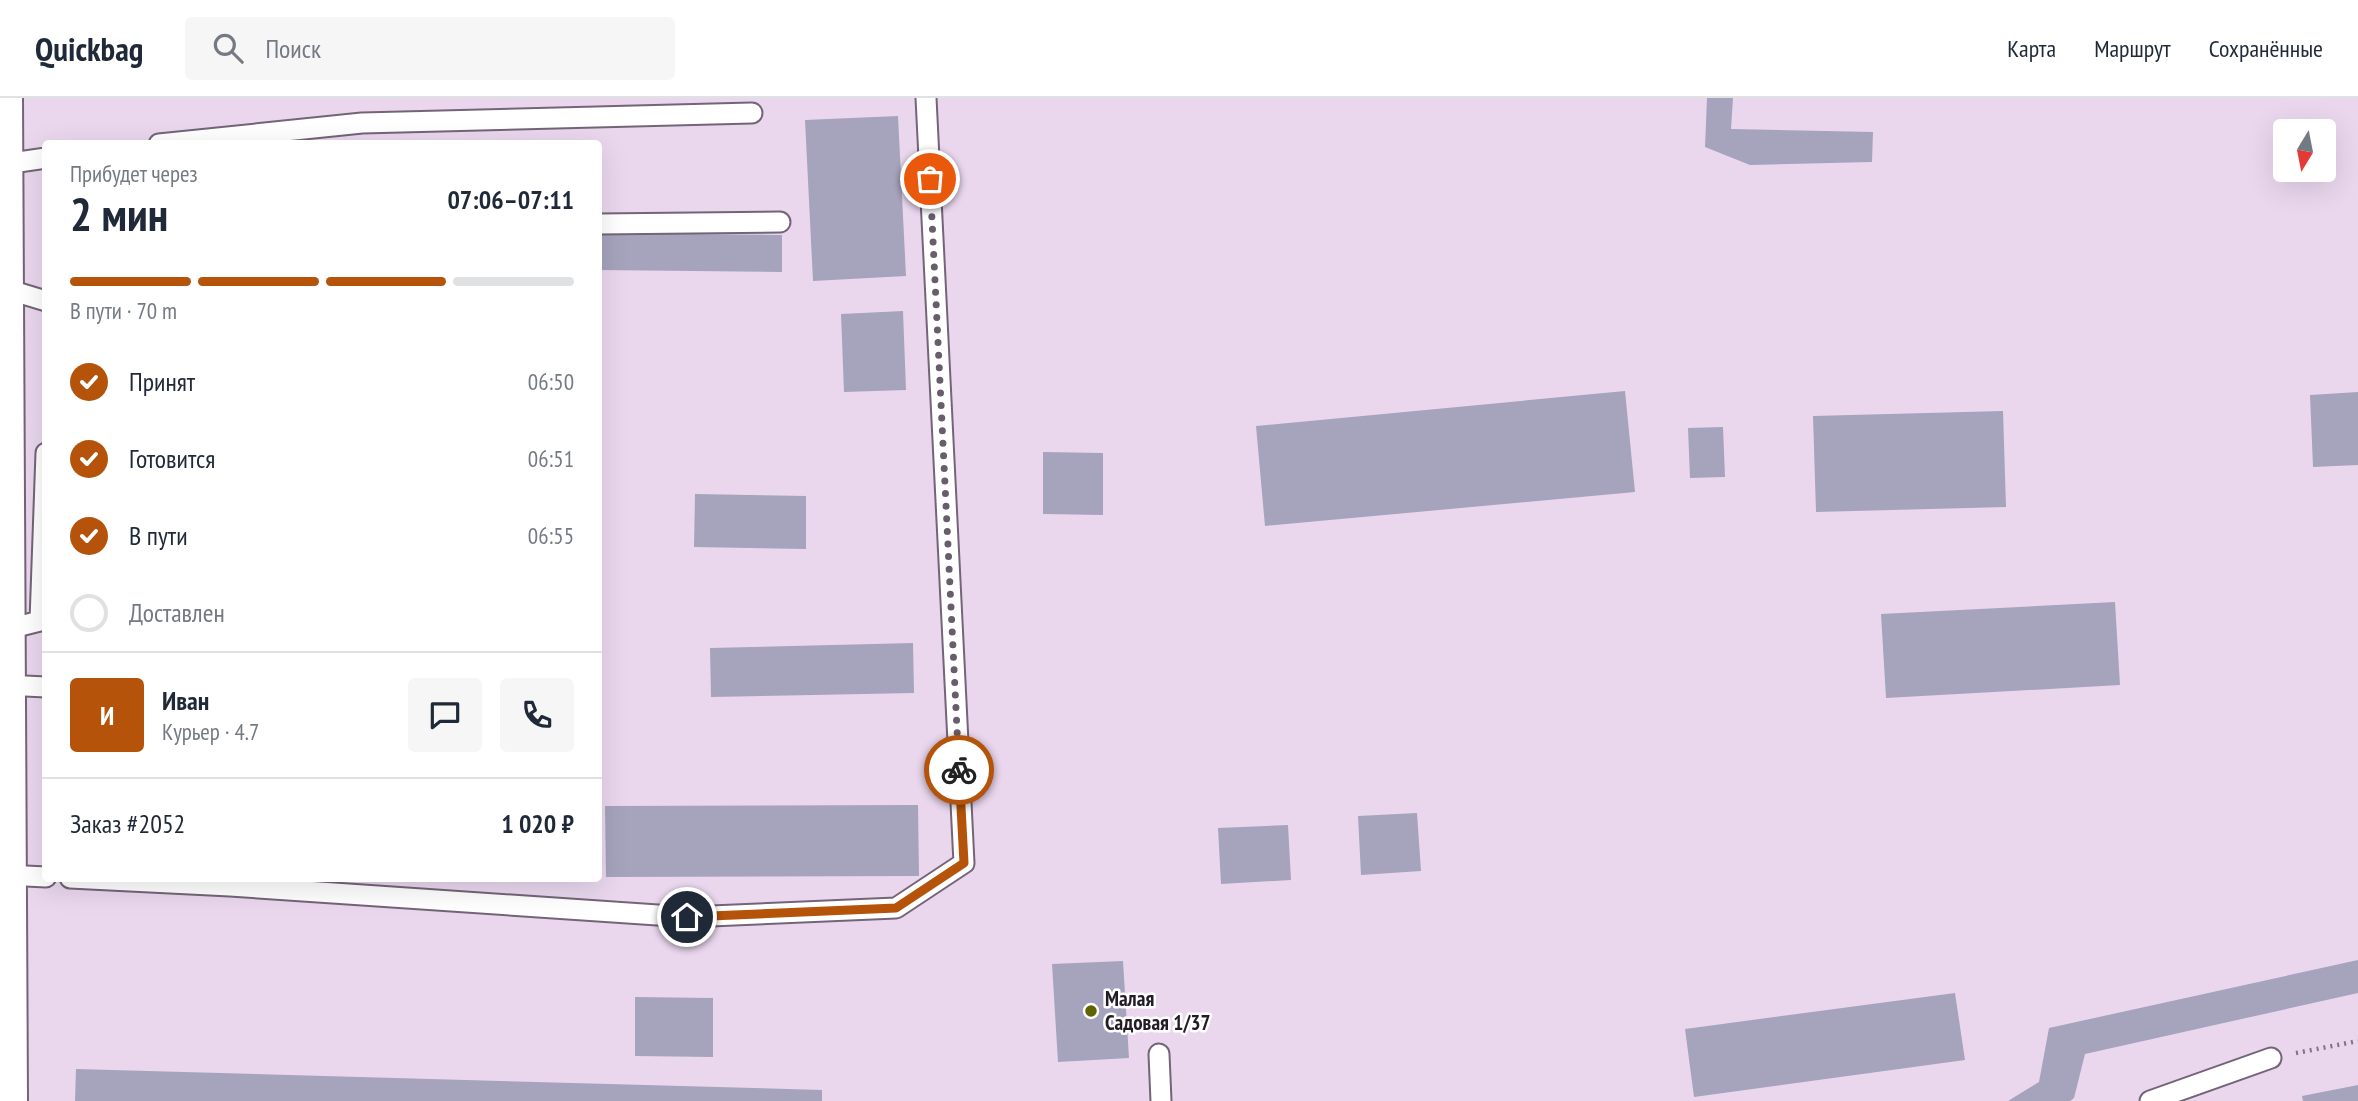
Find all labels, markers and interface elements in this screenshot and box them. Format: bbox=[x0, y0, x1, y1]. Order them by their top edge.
search box bbox=[185, 17, 675, 80]
text: Quickbag bbox=[35, 27, 143, 70]
icon: search bbox=[209, 29, 247, 67]
text: Поиск bbox=[265, 32, 321, 65]
text: Карта bbox=[2007, 33, 2056, 64]
text: Маршрут bbox=[2094, 33, 2171, 64]
text: Сохранённые bbox=[2209, 33, 2323, 64]
north arrow bbox=[2273, 119, 2336, 182]
map controls bbox=[2273, 119, 2336, 182]
pin bbox=[900, 149, 960, 209]
text: Прибудет через bbox=[70, 159, 198, 188]
icon: bag bbox=[911, 160, 949, 198]
text: 07:06–07:11 bbox=[447, 183, 574, 216]
text: 2 мин bbox=[70, 184, 168, 244]
text: В пути · 70 m bbox=[70, 296, 177, 325]
icon: check bbox=[70, 363, 108, 401]
text: Принят bbox=[129, 365, 195, 398]
text: 06:50 bbox=[528, 367, 574, 396]
icon: check bbox=[70, 440, 108, 478]
text: Готовится bbox=[129, 442, 215, 475]
text: 06:51 bbox=[528, 444, 574, 473]
icon: check bbox=[70, 517, 108, 555]
text: В пути bbox=[129, 519, 188, 552]
text: 06:55 bbox=[528, 521, 574, 550]
text: Доставлен bbox=[129, 596, 225, 629]
button: chat bbox=[408, 678, 482, 752]
button: phone bbox=[500, 678, 574, 752]
text: Иван bbox=[162, 684, 209, 717]
text: И bbox=[100, 699, 114, 732]
text: Курьер · 4.7 bbox=[162, 717, 259, 746]
courier bbox=[924, 735, 994, 805]
icon: bike bbox=[940, 751, 978, 789]
text: Заказ #2052 bbox=[70, 807, 185, 840]
text: 1 020 ₽ bbox=[501, 807, 574, 840]
pin bbox=[657, 887, 717, 947]
icon: home bbox=[668, 898, 706, 936]
place label: Малая Садовая 1/37 bbox=[1105, 985, 1211, 1036]
marker: Малая Садовая 1/37 bbox=[1083, 1003, 1099, 1019]

